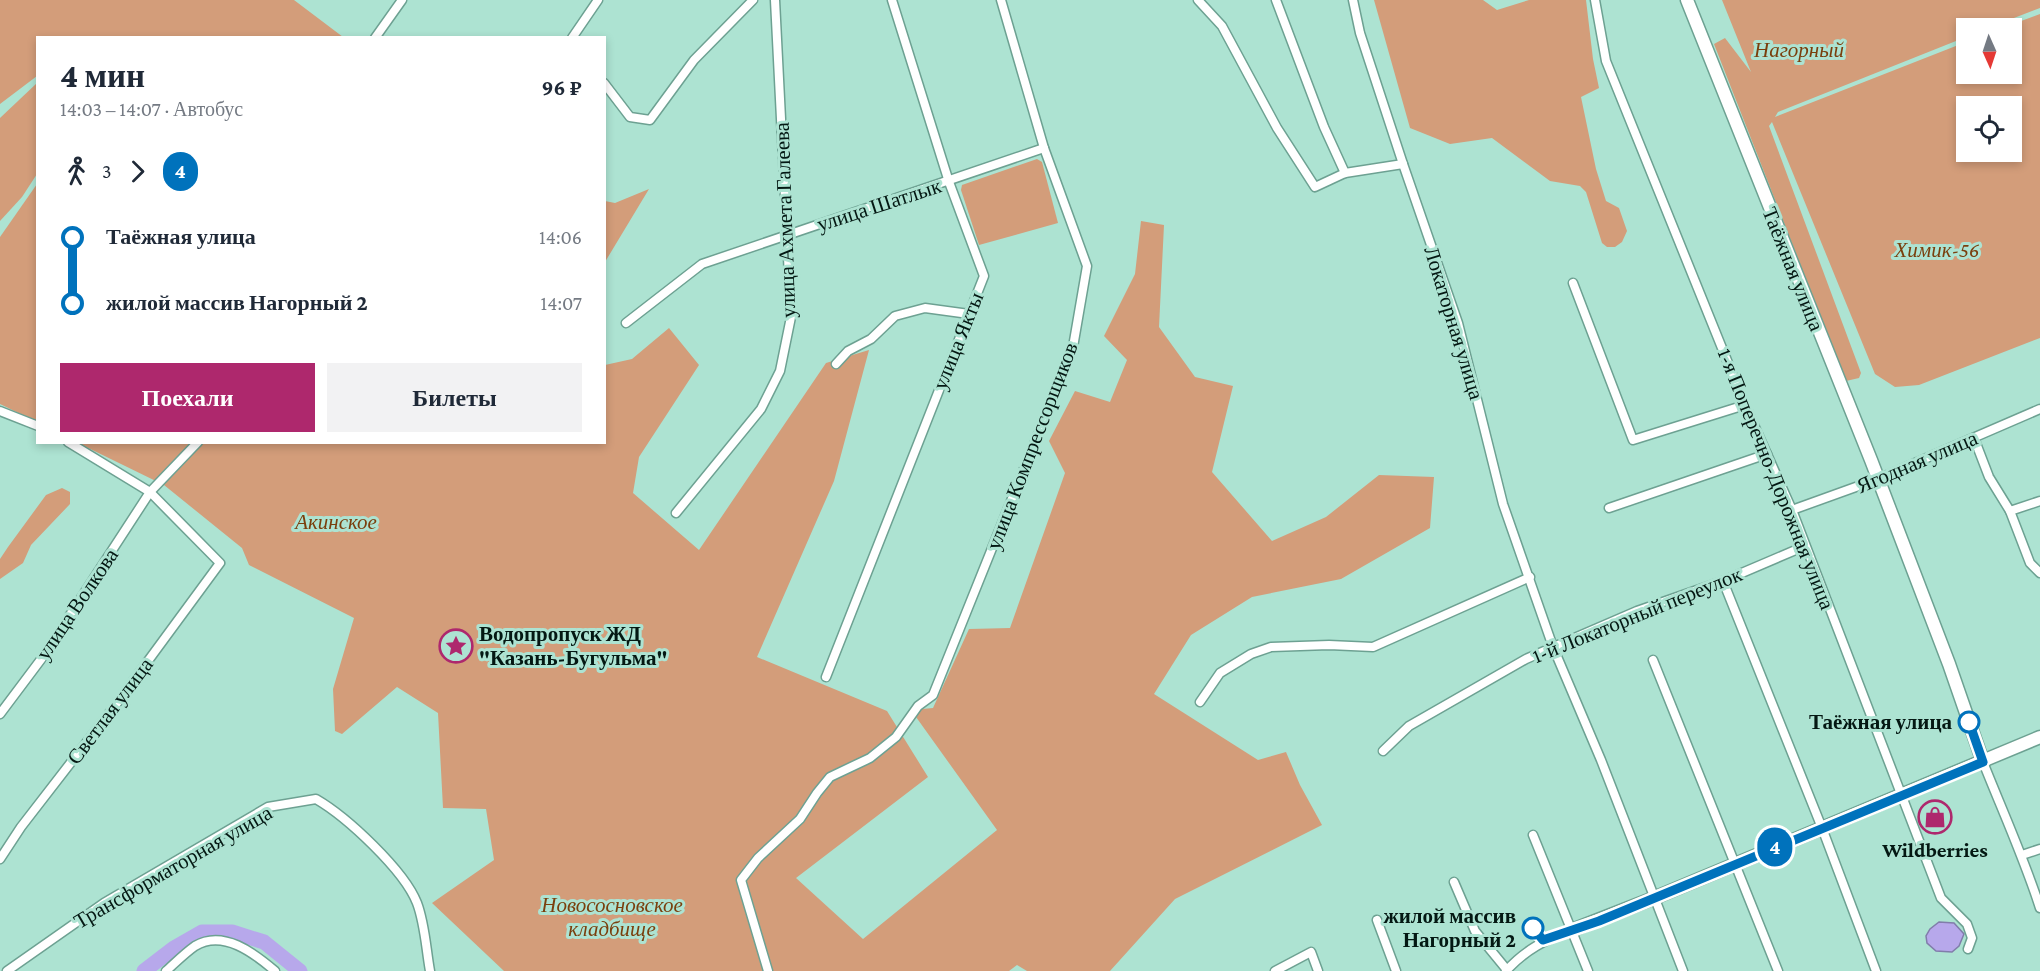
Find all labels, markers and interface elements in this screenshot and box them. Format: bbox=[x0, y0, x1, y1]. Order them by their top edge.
north arrow bbox=[1956, 18, 2022, 84]
map controls bbox=[1956, 18, 2022, 162]
park label: Нагорный bbox=[1753, 38, 1844, 62]
text: 4 мин bbox=[60, 57, 145, 94]
text: 96 ₽ bbox=[542, 75, 582, 100]
button: locate bbox=[1956, 96, 2022, 162]
text: 14:03 – 14:07 · Автобус bbox=[60, 98, 243, 120]
street label: улица Ахмета Галеева bbox=[770, 121, 800, 318]
icon: walk bbox=[60, 155, 93, 188]
icon: forward bbox=[121, 155, 154, 188]
text: 4 bbox=[175, 159, 186, 183]
text: 3 bbox=[102, 160, 112, 182]
street label: улица Шатлык bbox=[814, 173, 945, 236]
street label: Таёжная улица bbox=[1757, 204, 1829, 335]
text: Таёжная улица bbox=[106, 224, 256, 249]
text: 14:06 bbox=[539, 226, 582, 248]
park label: Химик-56 bbox=[1893, 238, 1980, 262]
street label: Локаторная улица bbox=[1419, 244, 1489, 403]
street label: улица Якты bbox=[928, 289, 988, 393]
text: жилой массив Нагорный 2 bbox=[106, 290, 368, 315]
text: 14:07 bbox=[541, 292, 582, 314]
street label: улица Компрессорщиков bbox=[981, 339, 1083, 553]
street label: 1-я Поперечно-Дорожная улица bbox=[1713, 345, 1840, 614]
button: Поехали bbox=[60, 363, 315, 432]
button: Билеты bbox=[327, 363, 582, 432]
street label: Ягодная улица bbox=[1853, 426, 1982, 498]
park label: Акинское bbox=[293, 510, 377, 534]
street label: улица Волкова bbox=[31, 543, 123, 664]
street label: 1-й Локаторный переулок bbox=[1529, 562, 1746, 668]
place label: Водопропуск ЖД "Казань-Бугульма" bbox=[479, 622, 667, 670]
place icon: Водопропуск ЖД "Казань-Бугульма" bbox=[438, 628, 474, 664]
street label: Светлая улица bbox=[62, 653, 158, 769]
place label: Таёжная улица bbox=[1809, 710, 1952, 734]
marker: Таёжная улица bbox=[1958, 711, 1980, 733]
shop icon: Wildberries bbox=[1917, 799, 1953, 835]
street label: Трансформаторная улица bbox=[70, 800, 277, 934]
line badge: 4 bbox=[1756, 828, 1794, 866]
text: 4 bbox=[1769, 835, 1781, 859]
place label: Wildberries bbox=[1881, 838, 1988, 862]
park label: Новососновское кладбище bbox=[540, 893, 683, 941]
place label: жилой массив Нагорный 2 bbox=[1384, 904, 1516, 952]
marker: жилой массив Нагорный 2 bbox=[1522, 917, 1544, 939]

